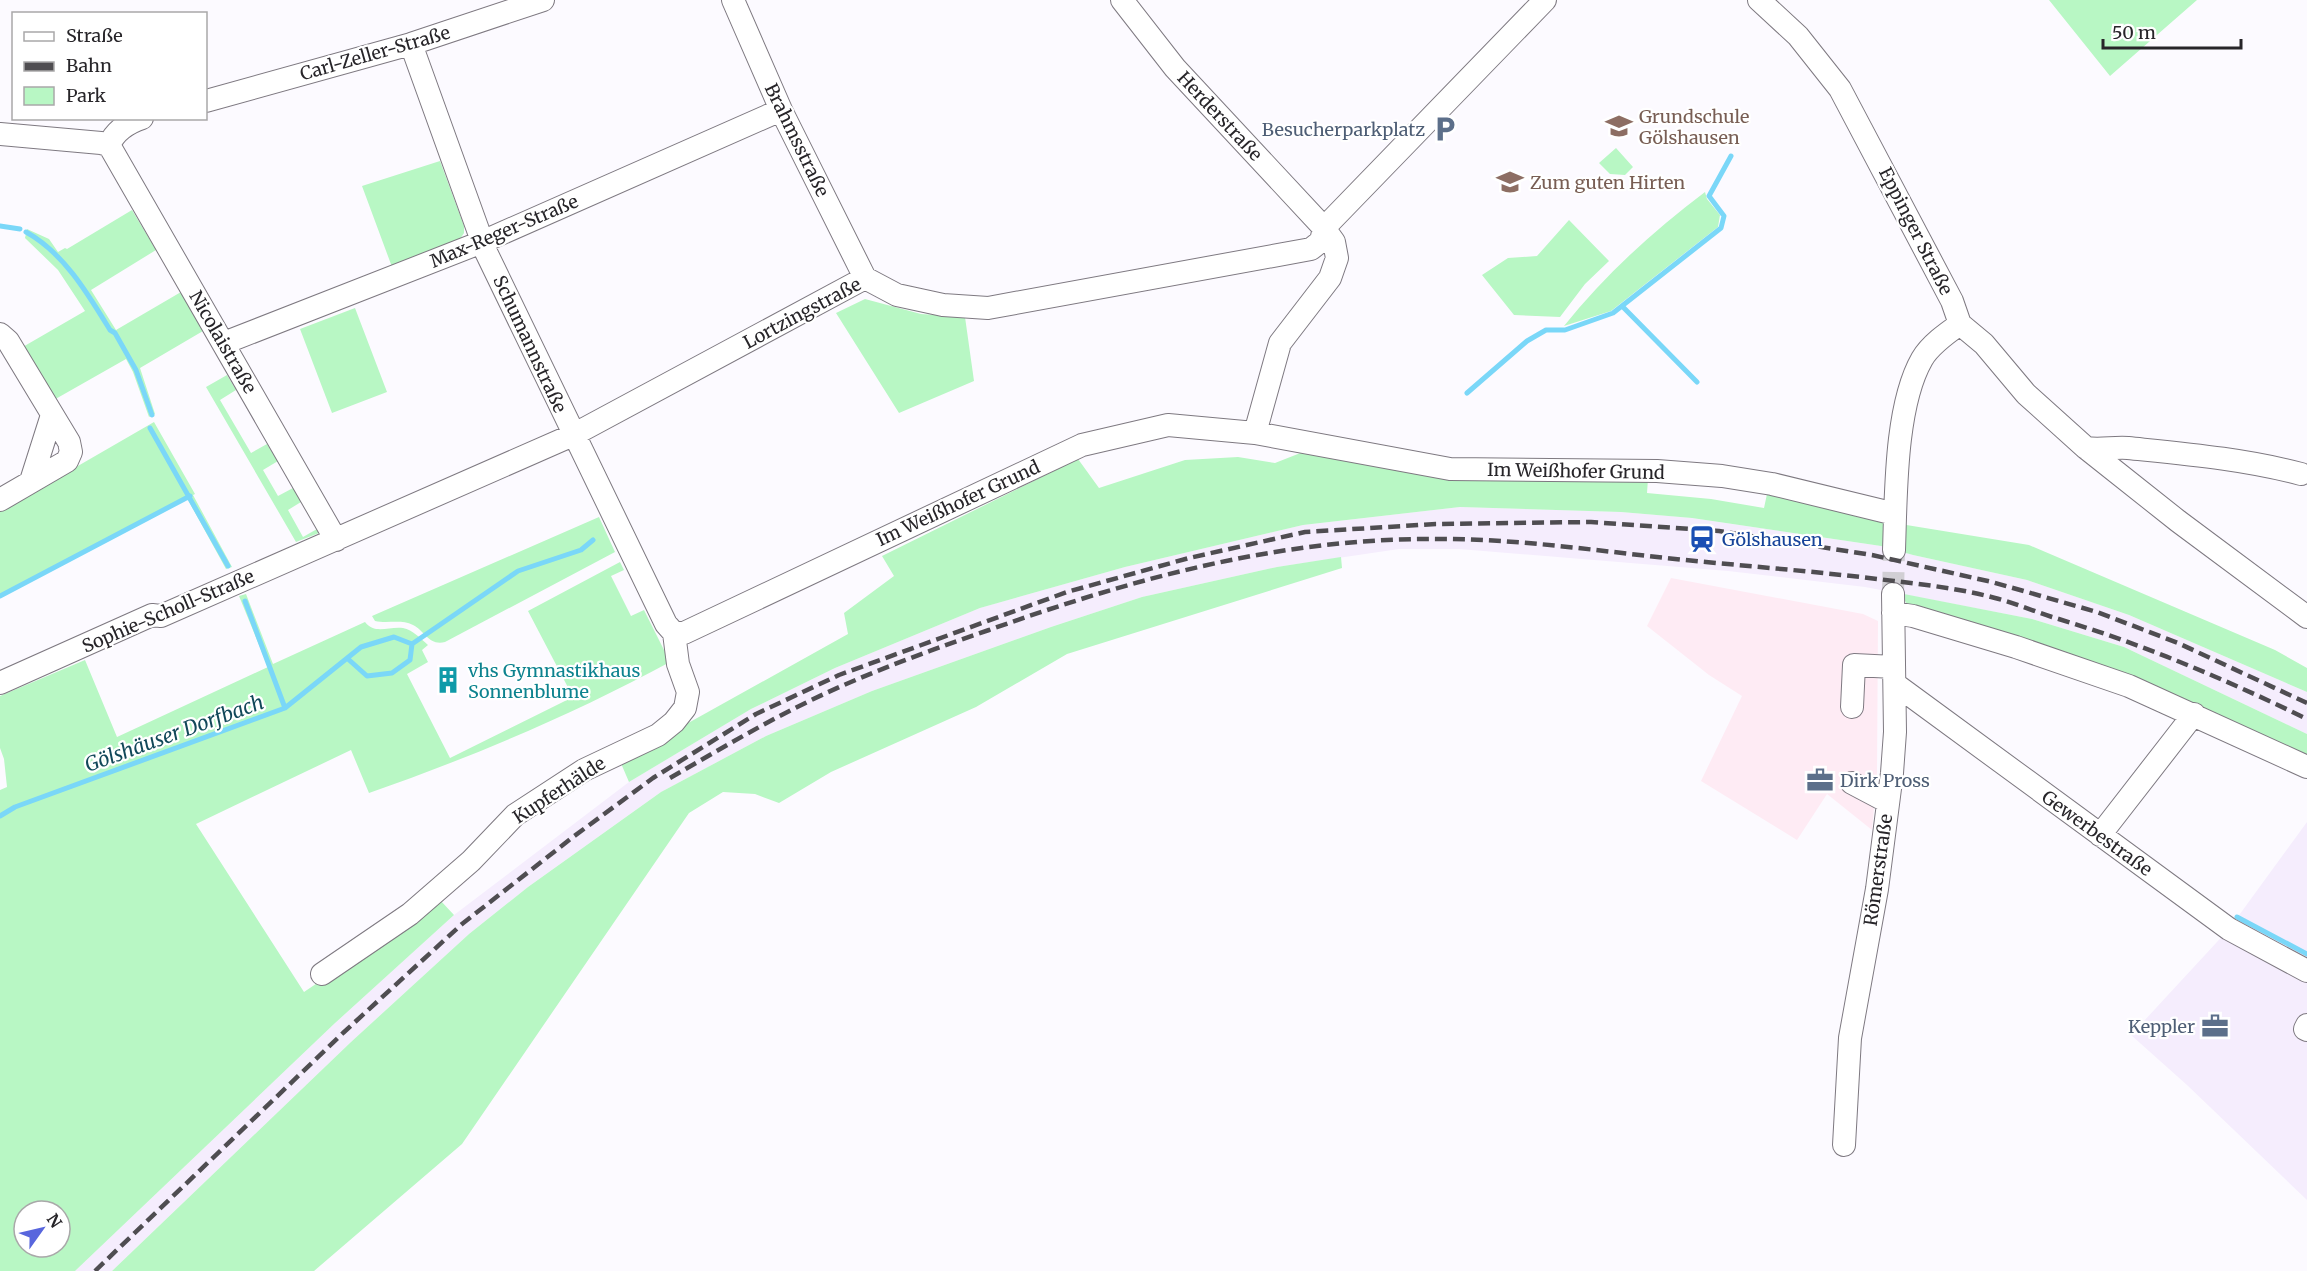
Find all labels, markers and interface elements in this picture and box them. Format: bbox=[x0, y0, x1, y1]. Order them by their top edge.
legend bbox=[12, 12, 207, 120]
scale bar bbox=[2103, 12, 2241, 50]
street label: Carl-Zeller-Straße bbox=[297, 21, 453, 85]
text: 50 m bbox=[2112, 21, 2156, 44]
text: Straße bbox=[66, 24, 123, 47]
text: Bahn bbox=[66, 54, 112, 77]
street label: Herderstraße bbox=[1173, 66, 1267, 166]
street label: Brahmsstraße bbox=[760, 80, 834, 200]
text: Park bbox=[66, 84, 107, 107]
place label: Grundschule Gölshausen bbox=[1639, 105, 1749, 149]
school or university icon: Grundschule Gölshausen bbox=[1604, 111, 1634, 141]
parking icon: Besucherparkplatz bbox=[1430, 114, 1460, 144]
place label: Besucherparkplatz bbox=[1262, 118, 1425, 141]
street label: Eppinger Straße bbox=[1874, 163, 1958, 299]
school or university icon: Zum guten Hirten bbox=[1495, 167, 1525, 197]
place label: Zum guten Hirten bbox=[1530, 171, 1685, 194]
street label: Max-Reger-Straße bbox=[426, 189, 582, 273]
street label: Schumannstraße bbox=[488, 272, 572, 416]
street label: Lortzingstraße bbox=[739, 272, 865, 354]
street label: Nicolaistraße bbox=[184, 287, 262, 397]
street label: Im Weißhofer Grund bbox=[873, 455, 1044, 551]
street label: Im Weißhofer Grund bbox=[1487, 458, 1665, 484]
station icon: Gölshausen bbox=[1687, 524, 1717, 554]
place label: Gölshausen bbox=[1722, 528, 1823, 551]
street label: Sophie-Scholl-Straße bbox=[78, 564, 258, 658]
place label: vhs Gymnastikhaus Sonnenblume bbox=[467, 659, 640, 703]
building icon: vhs Gymnastikhaus Sonnenblume bbox=[433, 665, 463, 695]
water label: Gölshäuser Dorfbach bbox=[81, 689, 267, 777]
street label: Kupferhälde bbox=[508, 752, 610, 828]
office icon: Dirk Pross bbox=[1805, 765, 1835, 795]
place label: Dirk Pross bbox=[1840, 769, 1930, 792]
street label: Gewerbestraße bbox=[2037, 785, 2157, 881]
street label: Römerstraße bbox=[1859, 813, 1897, 927]
office icon: Keppler bbox=[2200, 1011, 2230, 1041]
place label: Keppler bbox=[2128, 1015, 2195, 1038]
north arrow bbox=[12, 1199, 72, 1259]
text: N bbox=[43, 1210, 66, 1232]

